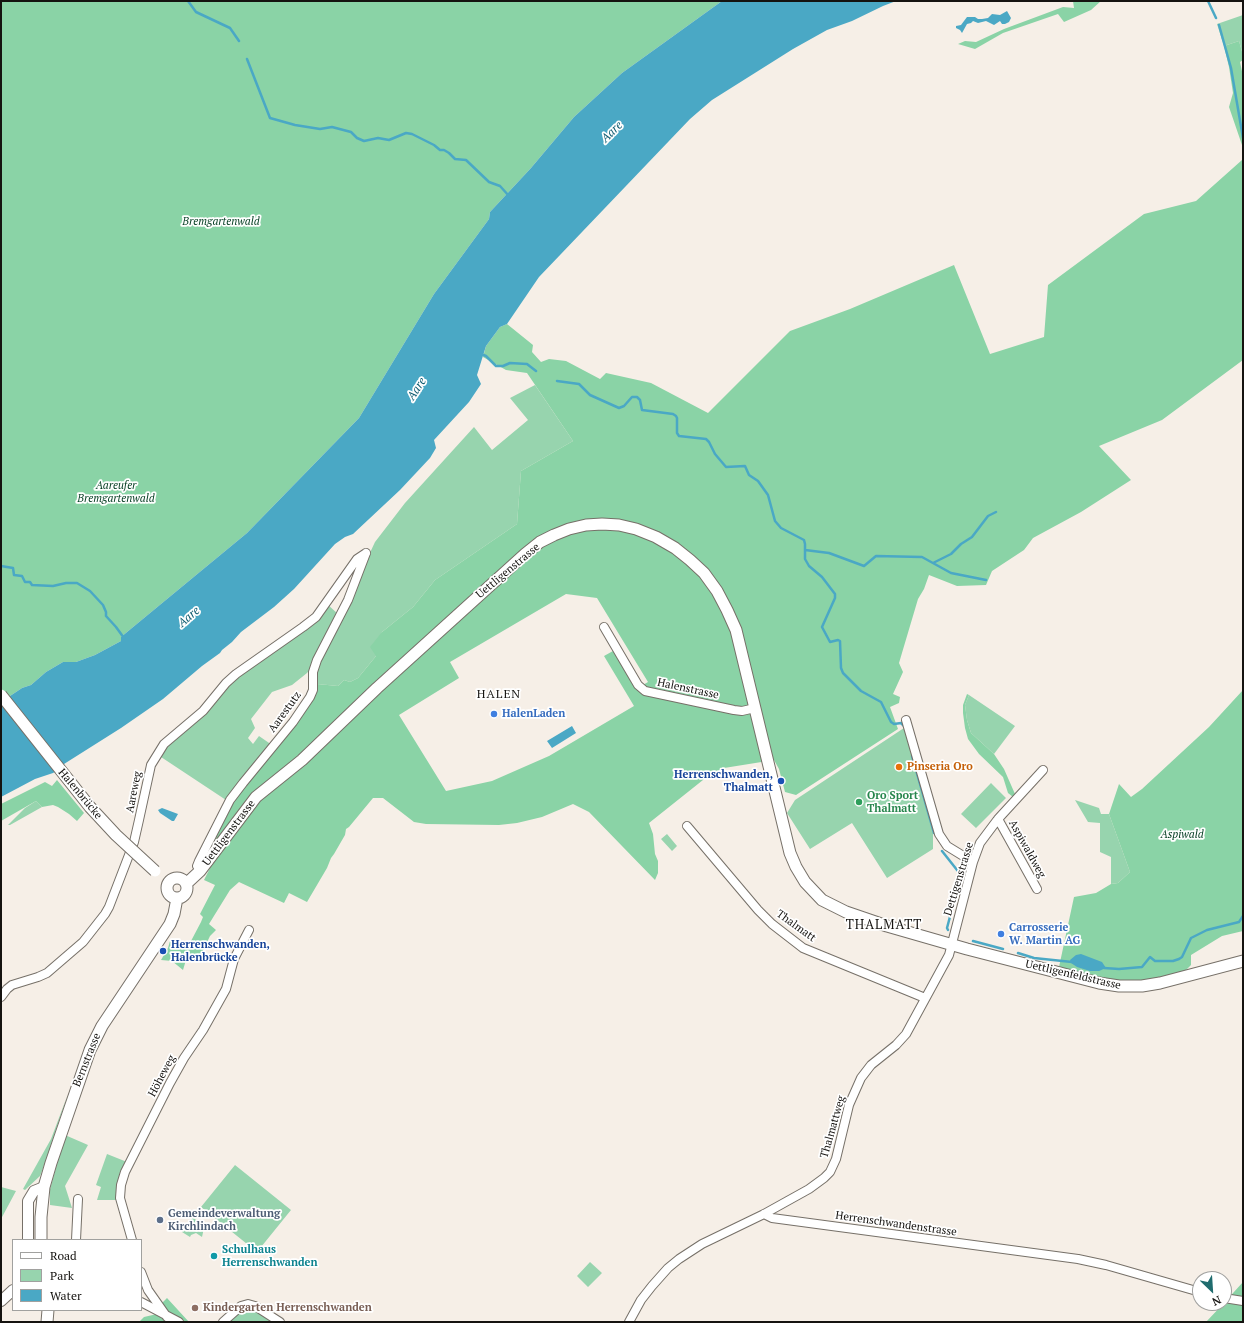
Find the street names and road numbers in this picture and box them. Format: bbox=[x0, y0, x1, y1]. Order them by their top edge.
street label: Uettligenstrasse bbox=[473, 540, 543, 602]
street label: Halenstrasse bbox=[656, 676, 720, 702]
street label: Aarestutz bbox=[266, 689, 304, 735]
street label: Halenbrücke bbox=[55, 766, 105, 822]
street label: Aareweg bbox=[124, 770, 144, 814]
street label: Uettligenstrasse bbox=[200, 797, 258, 869]
street label: Aspiwaldweg bbox=[1006, 818, 1048, 880]
street label: Dettigenstrasse bbox=[942, 841, 976, 917]
street label: Thalmatt bbox=[774, 907, 818, 945]
street label: Uettligenfeldstrasse bbox=[1024, 958, 1122, 992]
street label: Bernstrasse bbox=[70, 1031, 104, 1089]
street label: Höheweg bbox=[146, 1053, 178, 1099]
street label: Thalmattweg bbox=[818, 1094, 848, 1160]
street label: Herrenschwandenstrasse bbox=[835, 1209, 957, 1239]

